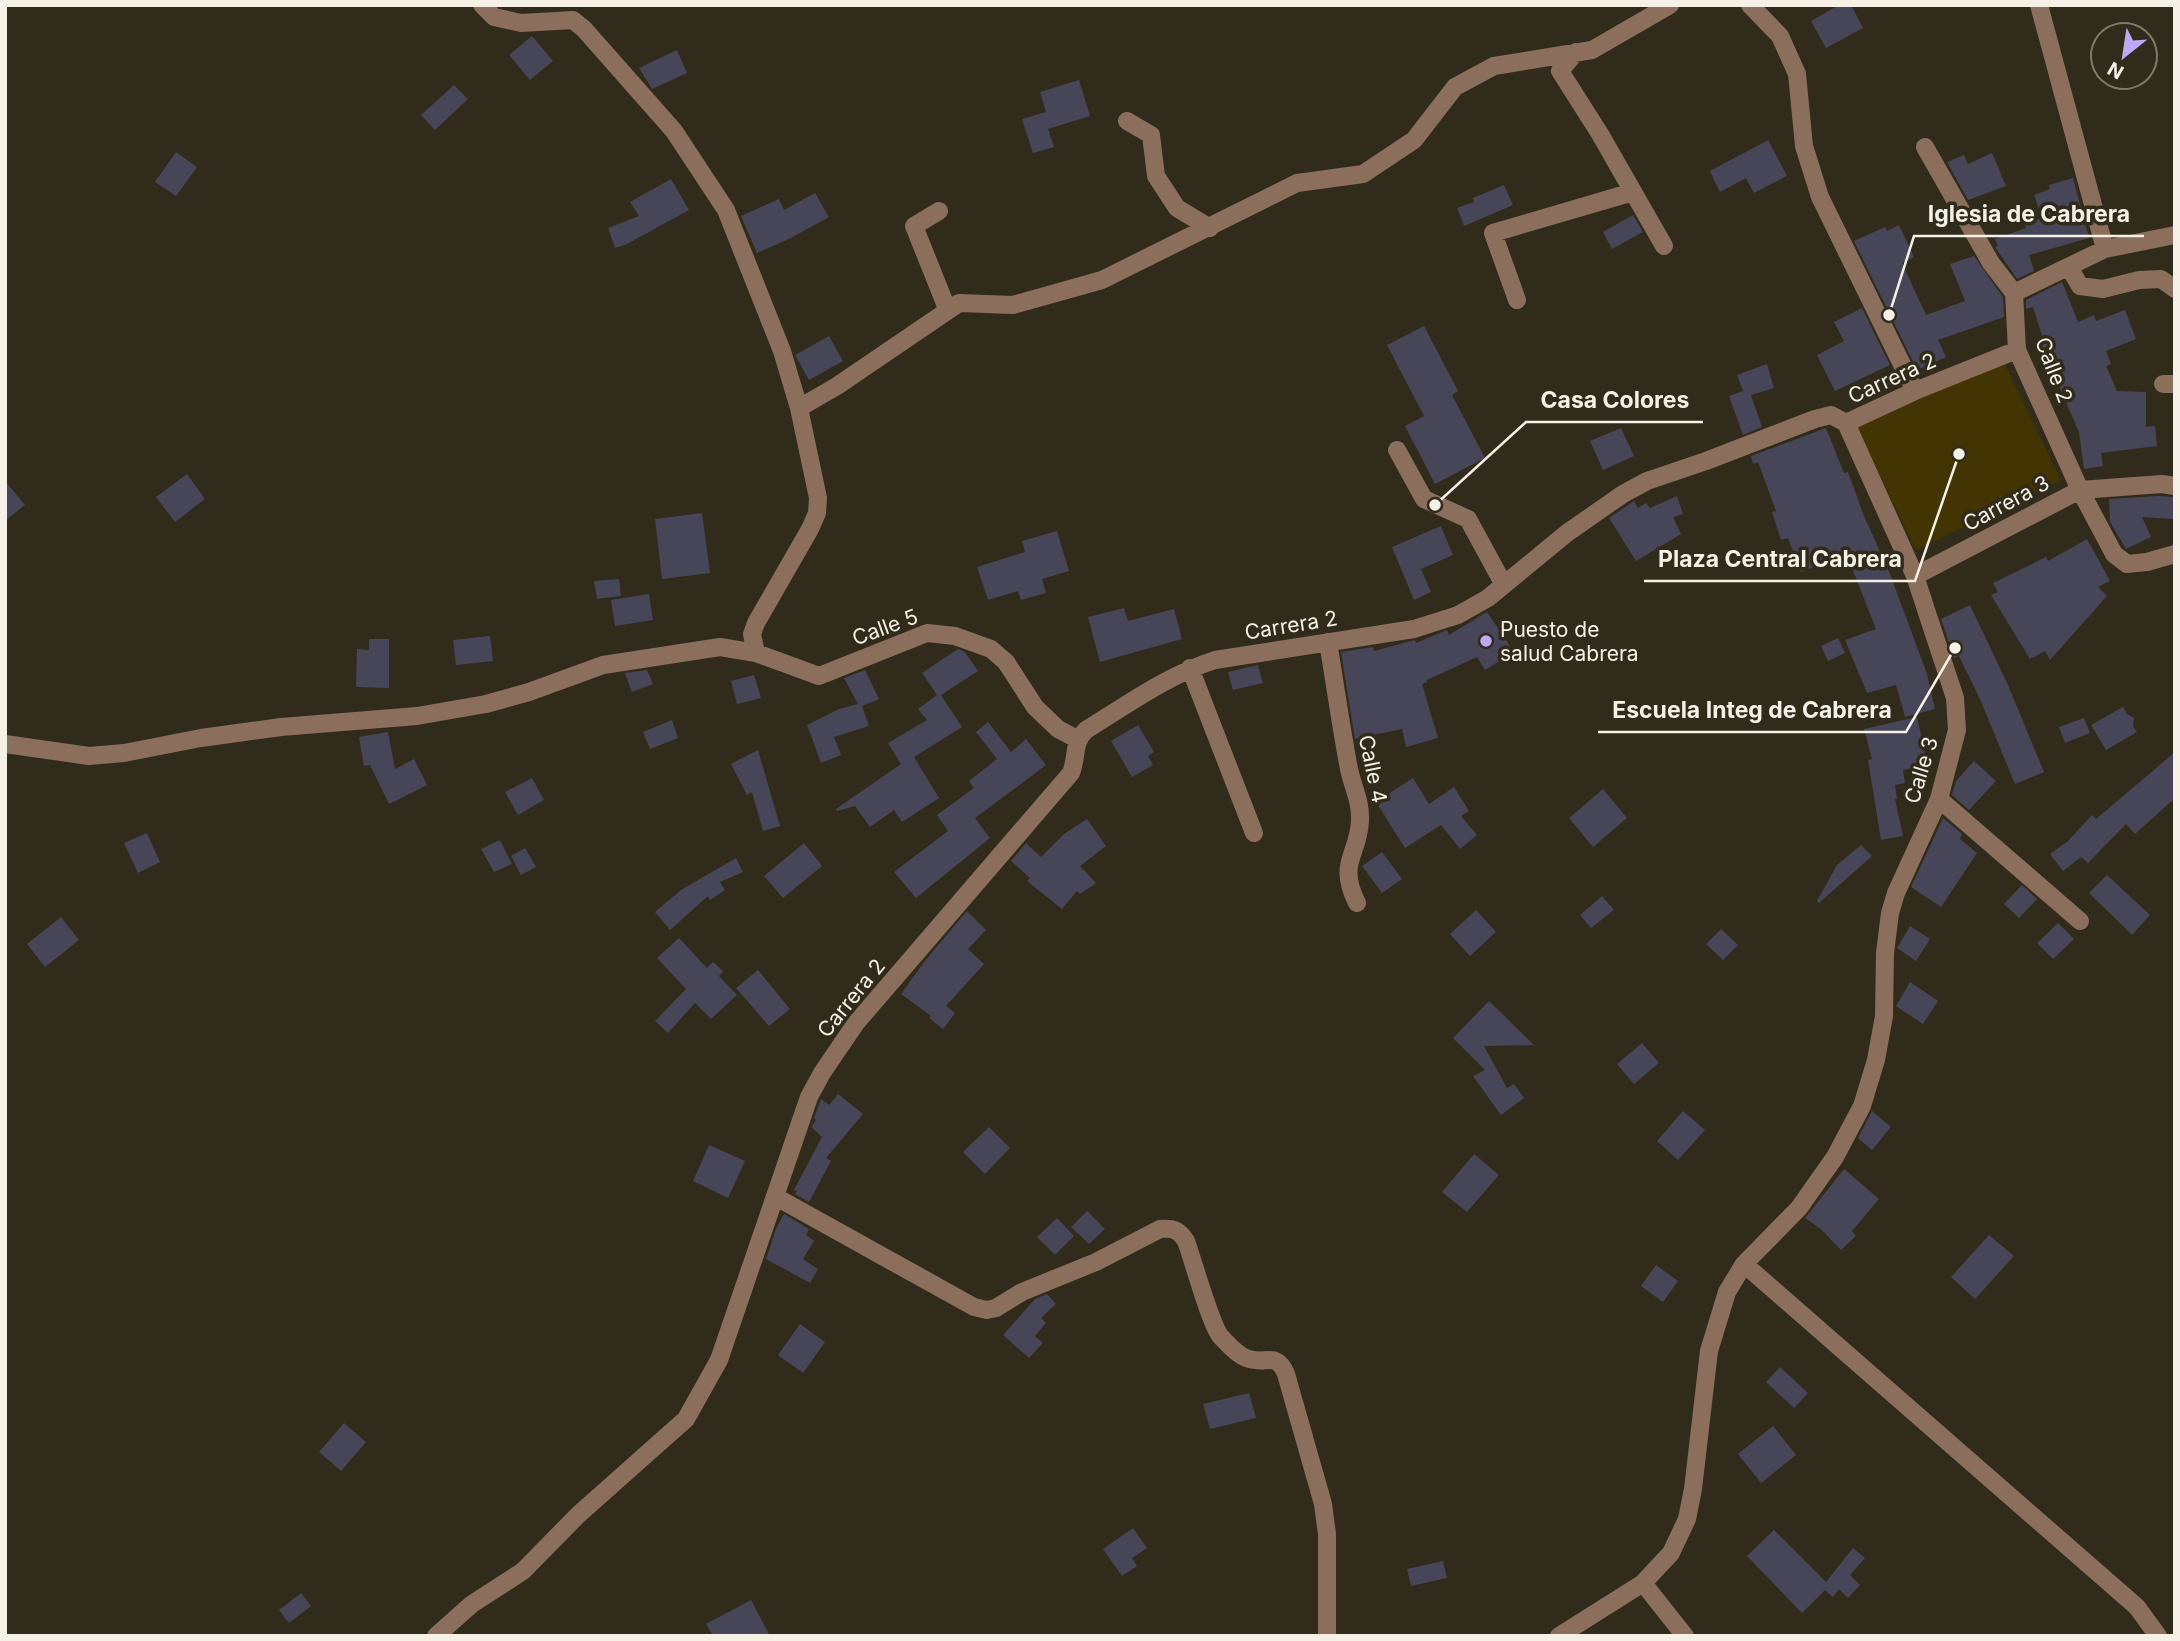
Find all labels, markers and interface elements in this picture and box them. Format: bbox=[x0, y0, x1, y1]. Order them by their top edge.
north arrow bbox=[2089, 21, 2159, 91]
text: N bbox=[2104, 57, 2128, 84]
callout: Iglesia de Cabrera bbox=[1914, 192, 2144, 236]
text: Iglesia de Cabrera bbox=[1928, 200, 2130, 228]
street label: Calle 2 bbox=[2030, 334, 2078, 406]
street label: Carrera 2 bbox=[1844, 348, 1940, 408]
callout: Casa Colores bbox=[1526, 378, 1703, 422]
text: Casa Colores bbox=[1541, 386, 1690, 414]
street label: Carrera 3 bbox=[1959, 470, 2053, 536]
callout: Plaza Central Cabrera bbox=[1644, 537, 1915, 581]
text: Plaza Central Cabrera bbox=[1658, 545, 1902, 573]
street label: Calle 5 bbox=[849, 604, 921, 650]
street label: Carrera 2 bbox=[1243, 605, 1339, 645]
place label: Puesto de salud Cabrera bbox=[1500, 617, 1639, 666]
marker: Puesto de salud Cabrera bbox=[1478, 633, 1494, 649]
callout: Escuela Integ de Cabrera bbox=[1598, 688, 1906, 732]
text: Escuela Integ de Cabrera bbox=[1612, 696, 1892, 724]
street label: Calle 4 bbox=[1354, 733, 1392, 805]
street label: Calle 3 bbox=[1899, 734, 1943, 806]
street label: Carrera 2 bbox=[812, 954, 890, 1042]

